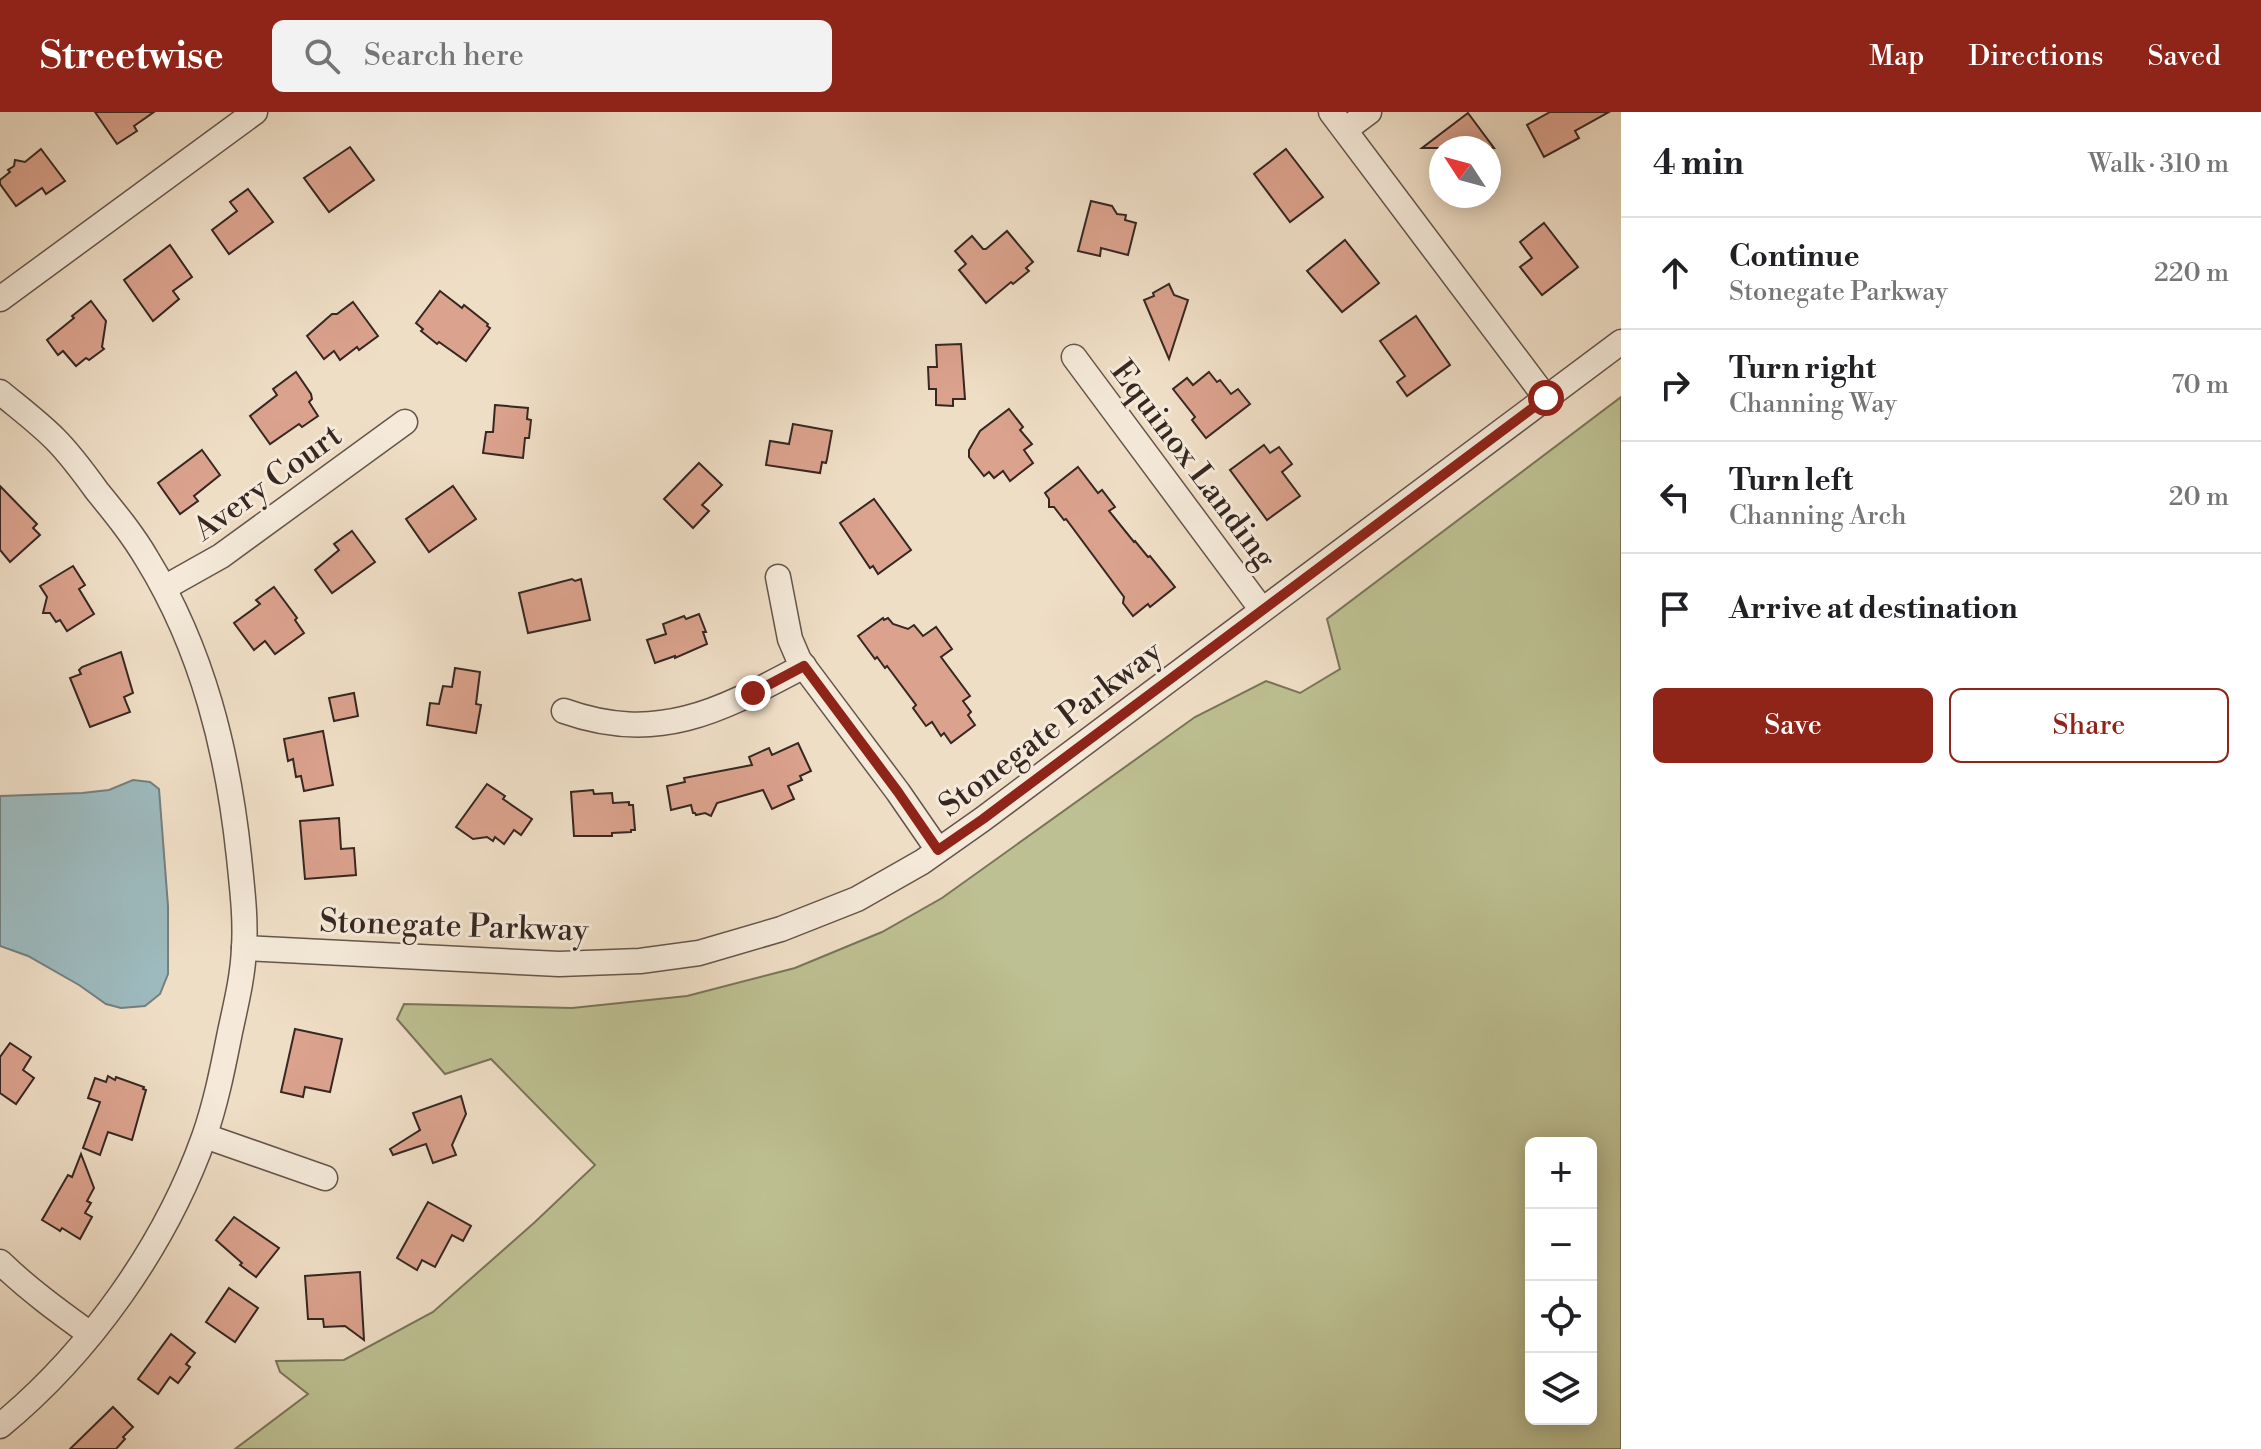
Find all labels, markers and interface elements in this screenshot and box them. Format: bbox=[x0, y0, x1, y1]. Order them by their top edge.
search box bbox=[272, 20, 832, 92]
text: Streetwise bbox=[40, 33, 224, 80]
icon: search bbox=[300, 34, 344, 78]
text: Search here bbox=[364, 37, 524, 75]
text: Map bbox=[1869, 39, 1924, 74]
text: Directions bbox=[1968, 39, 2103, 74]
text: Saved bbox=[2147, 39, 2221, 74]
north arrow bbox=[1429, 136, 1501, 208]
text: 4 min bbox=[1653, 143, 1744, 185]
text: Walk · 310 m bbox=[2088, 148, 2229, 180]
text: Continue bbox=[1729, 238, 1860, 276]
icon: ahead bbox=[1653, 251, 1697, 295]
text: 220 m bbox=[2154, 257, 2229, 289]
text: Stonegate Parkway bbox=[1729, 276, 1948, 308]
text: Turn right bbox=[1729, 350, 1876, 388]
street label: Equinox Landing bbox=[1102, 352, 1285, 577]
icon: right bbox=[1653, 363, 1697, 407]
text: 70 m bbox=[2171, 369, 2229, 401]
route start bbox=[1528, 380, 1564, 416]
text: Channing Way bbox=[1729, 388, 1897, 420]
street label: Avery Court bbox=[185, 416, 349, 551]
text: Turn left bbox=[1729, 462, 1853, 500]
icon: left bbox=[1653, 475, 1697, 519]
text: 20 m bbox=[2169, 481, 2229, 513]
text: Channing Arch bbox=[1729, 500, 1907, 532]
icon: arrive bbox=[1653, 587, 1697, 631]
text: Arrive at destination bbox=[1729, 590, 2018, 628]
street label: Stonegate Parkway bbox=[931, 632, 1171, 826]
route end bbox=[735, 675, 771, 711]
button: Save bbox=[1653, 688, 1933, 763]
button: Share bbox=[1949, 688, 2229, 763]
street label: Stonegate Parkway bbox=[319, 901, 590, 951]
map controls bbox=[1525, 1137, 1597, 1425]
button: + bbox=[1525, 1137, 1597, 1209]
button: − bbox=[1525, 1209, 1597, 1281]
button: locate bbox=[1525, 1281, 1597, 1353]
button: layers bbox=[1525, 1353, 1597, 1425]

